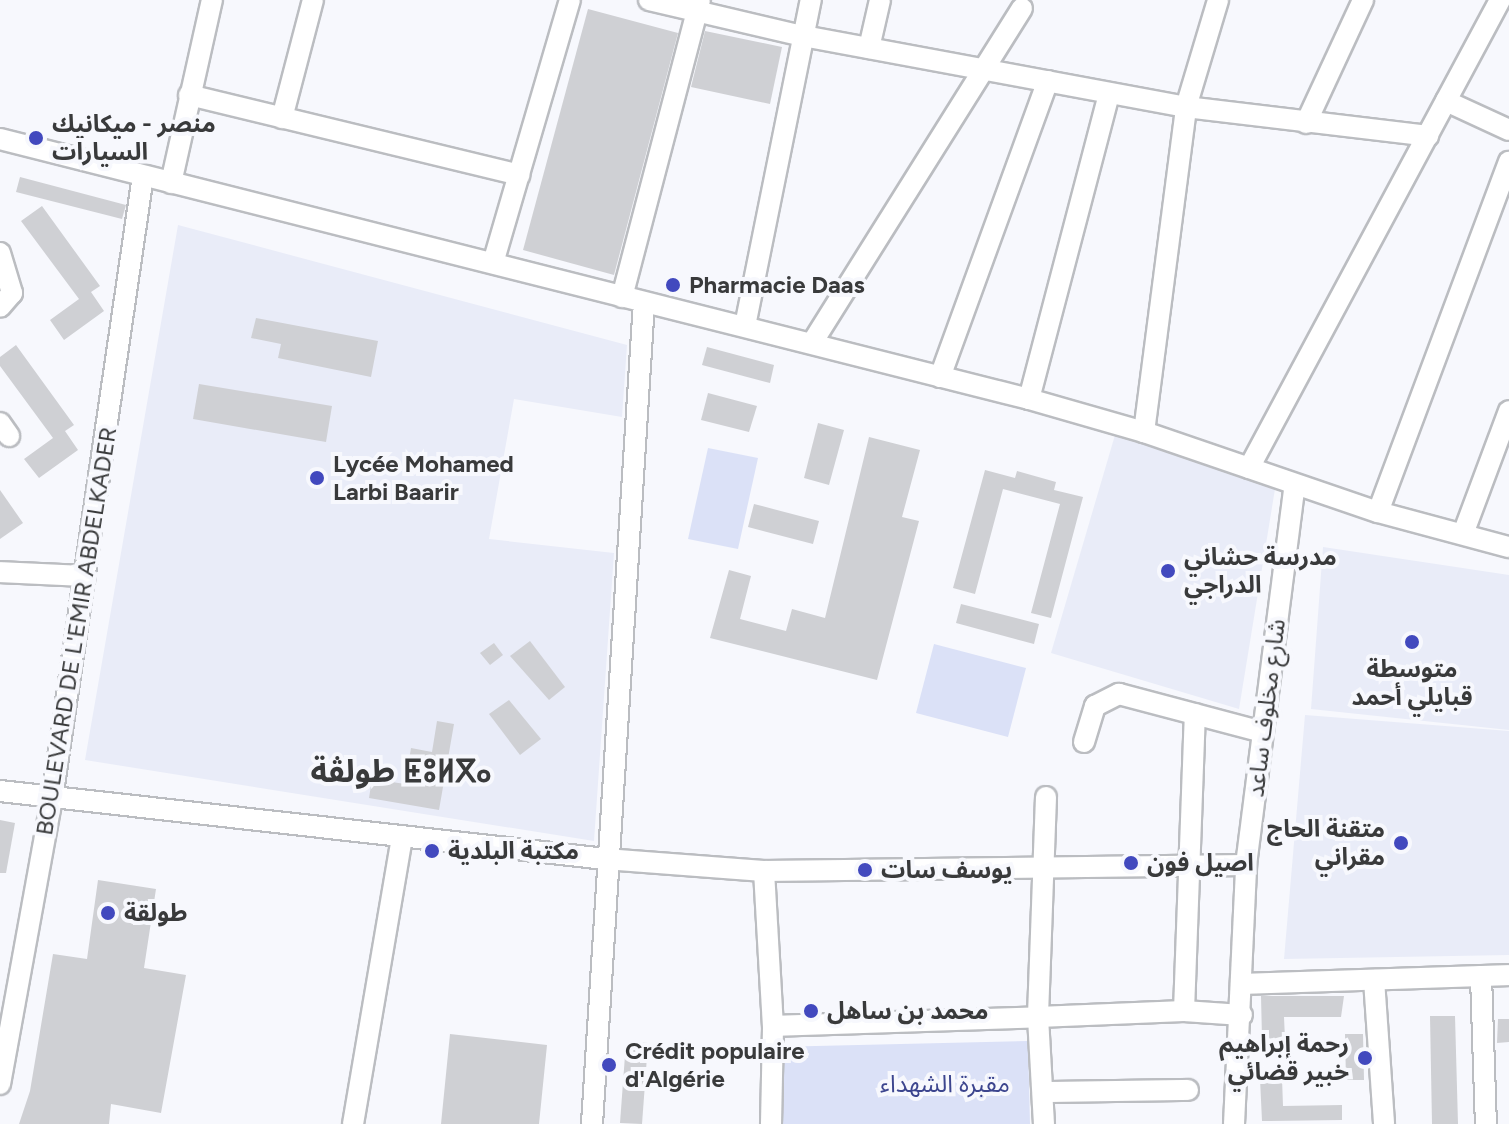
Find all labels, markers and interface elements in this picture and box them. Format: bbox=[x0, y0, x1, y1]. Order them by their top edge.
place label: منصر - ميكانيك السيارات bbox=[52, 110, 216, 166]
marker: منصر - ميكانيك السيارات bbox=[27, 129, 45, 147]
place label: Pharmacie Daas bbox=[689, 271, 865, 299]
marker: Pharmacie Daas bbox=[664, 276, 682, 294]
street label: BOULEVARD DE L'EMIR ABDELKADER bbox=[29, 425, 123, 837]
place label: Lycée Mohamed Larbi Baarir bbox=[333, 450, 514, 506]
marker: Lycée Mohamed Larbi Baarir bbox=[308, 469, 326, 487]
place label: مدرسة حشاني الدراجي bbox=[1184, 543, 1337, 599]
marker: مدرسة حشاني الدراجي bbox=[1159, 562, 1177, 580]
street label: شارع مخلوف ساعد bbox=[1241, 617, 1291, 799]
marker: متوسطة قبايلي أحمد bbox=[1403, 633, 1421, 651]
place label: متوسطة قبايلي أحمد bbox=[1351, 655, 1473, 711]
district label: طولڤة ⵟⵓⵍⴳⴰ bbox=[310, 752, 492, 790]
place label: متقنة الحاج مقراني bbox=[1267, 815, 1385, 871]
marker: متقنة الحاج مقراني bbox=[1392, 834, 1410, 852]
place label: مكتبة البلدية bbox=[448, 837, 579, 865]
marker: مكتبة البلدية bbox=[423, 842, 441, 860]
place label: اصيل فون bbox=[1147, 849, 1254, 877]
marker: اصيل فون bbox=[1122, 854, 1140, 872]
place label: يوسف سات bbox=[881, 856, 1012, 884]
marker: يوسف سات bbox=[856, 861, 874, 879]
place label: طولقة bbox=[124, 899, 187, 927]
marker: طولقة bbox=[99, 904, 117, 922]
place label: محمد بن ساهل bbox=[827, 997, 988, 1025]
marker: محمد بن ساهل bbox=[802, 1002, 820, 1020]
place label: رحمة إبراهيم خبير قضائي bbox=[1219, 1030, 1349, 1086]
place label: Crédit populaire d'Algérie bbox=[625, 1037, 805, 1093]
marker: رحمة إبراهيم خبير قضائي bbox=[1356, 1049, 1374, 1067]
marker: Crédit populaire d'Algérie bbox=[600, 1056, 618, 1074]
park label: مقبرة الشهداء bbox=[880, 1070, 1010, 1098]

